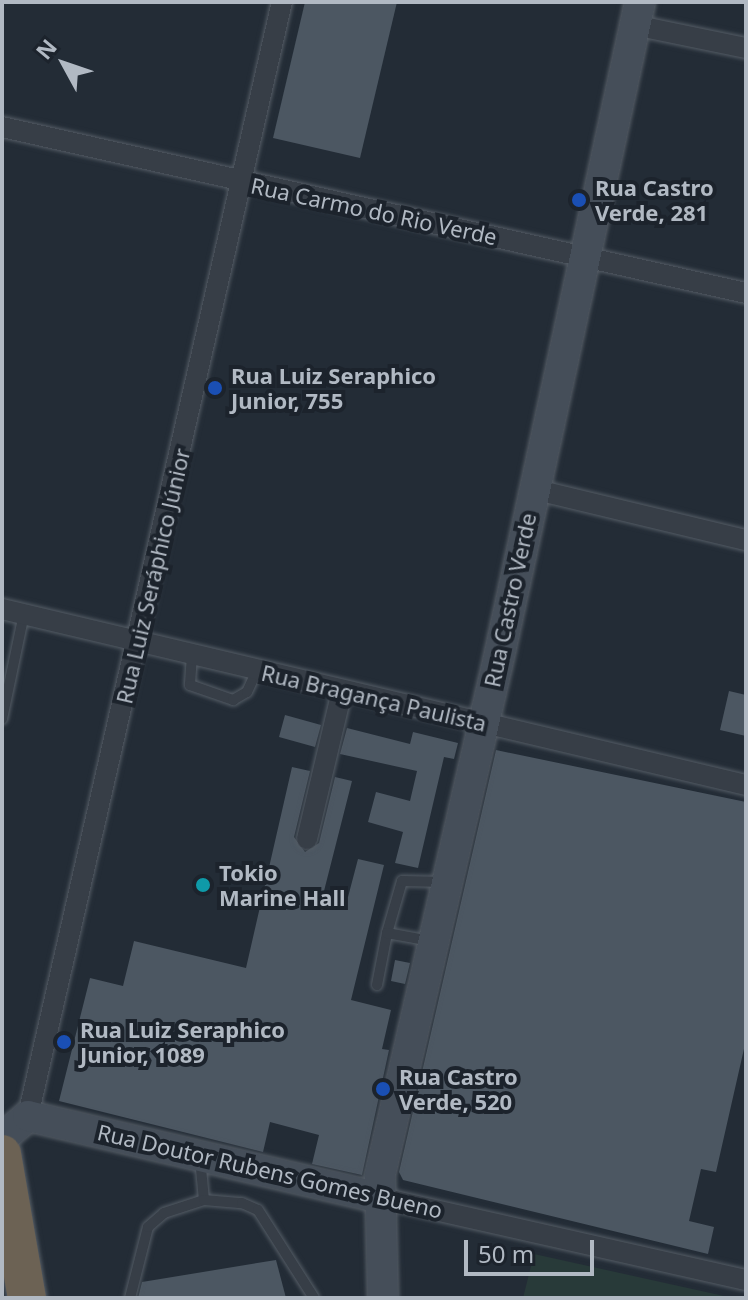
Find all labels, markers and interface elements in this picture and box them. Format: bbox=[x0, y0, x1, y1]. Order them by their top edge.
north arrow bbox=[24, 24, 104, 104]
text: N bbox=[28, 32, 63, 65]
street label: Rua Carmo do Rio Verde bbox=[249, 172, 499, 250]
place label: Rua Castro Verde, 281 bbox=[595, 174, 714, 226]
marker: Rua Castro Verde, 281 bbox=[570, 191, 588, 209]
place label: Rua Luiz Seraphico Junior, 755 bbox=[231, 362, 436, 414]
marker: Rua Luiz Seraphico Junior, 755 bbox=[206, 379, 224, 397]
street label: Rua Luiz Seráphico Júnior bbox=[111, 446, 195, 706]
street label: Rua Castro Verde bbox=[479, 510, 541, 690]
street label: Rua Bragança Paulista bbox=[259, 659, 489, 737]
place label: Tokio Marine Hall bbox=[219, 859, 346, 910]
marker: Tokio Marine Hall bbox=[194, 876, 212, 894]
place label: Rua Luiz Seraphico Junior, 1089 bbox=[80, 1016, 285, 1068]
marker: Rua Luiz Seraphico Junior, 1089 bbox=[55, 1033, 73, 1051]
place label: Rua Castro Verde, 520 bbox=[399, 1063, 518, 1114]
marker: Rua Castro Verde, 520 bbox=[374, 1080, 392, 1098]
street label: Rua Doutor Rubens Gomes Bueno bbox=[95, 1118, 445, 1224]
scale bar bbox=[468, 1224, 598, 1274]
text: 50 m bbox=[478, 1237, 534, 1270]

